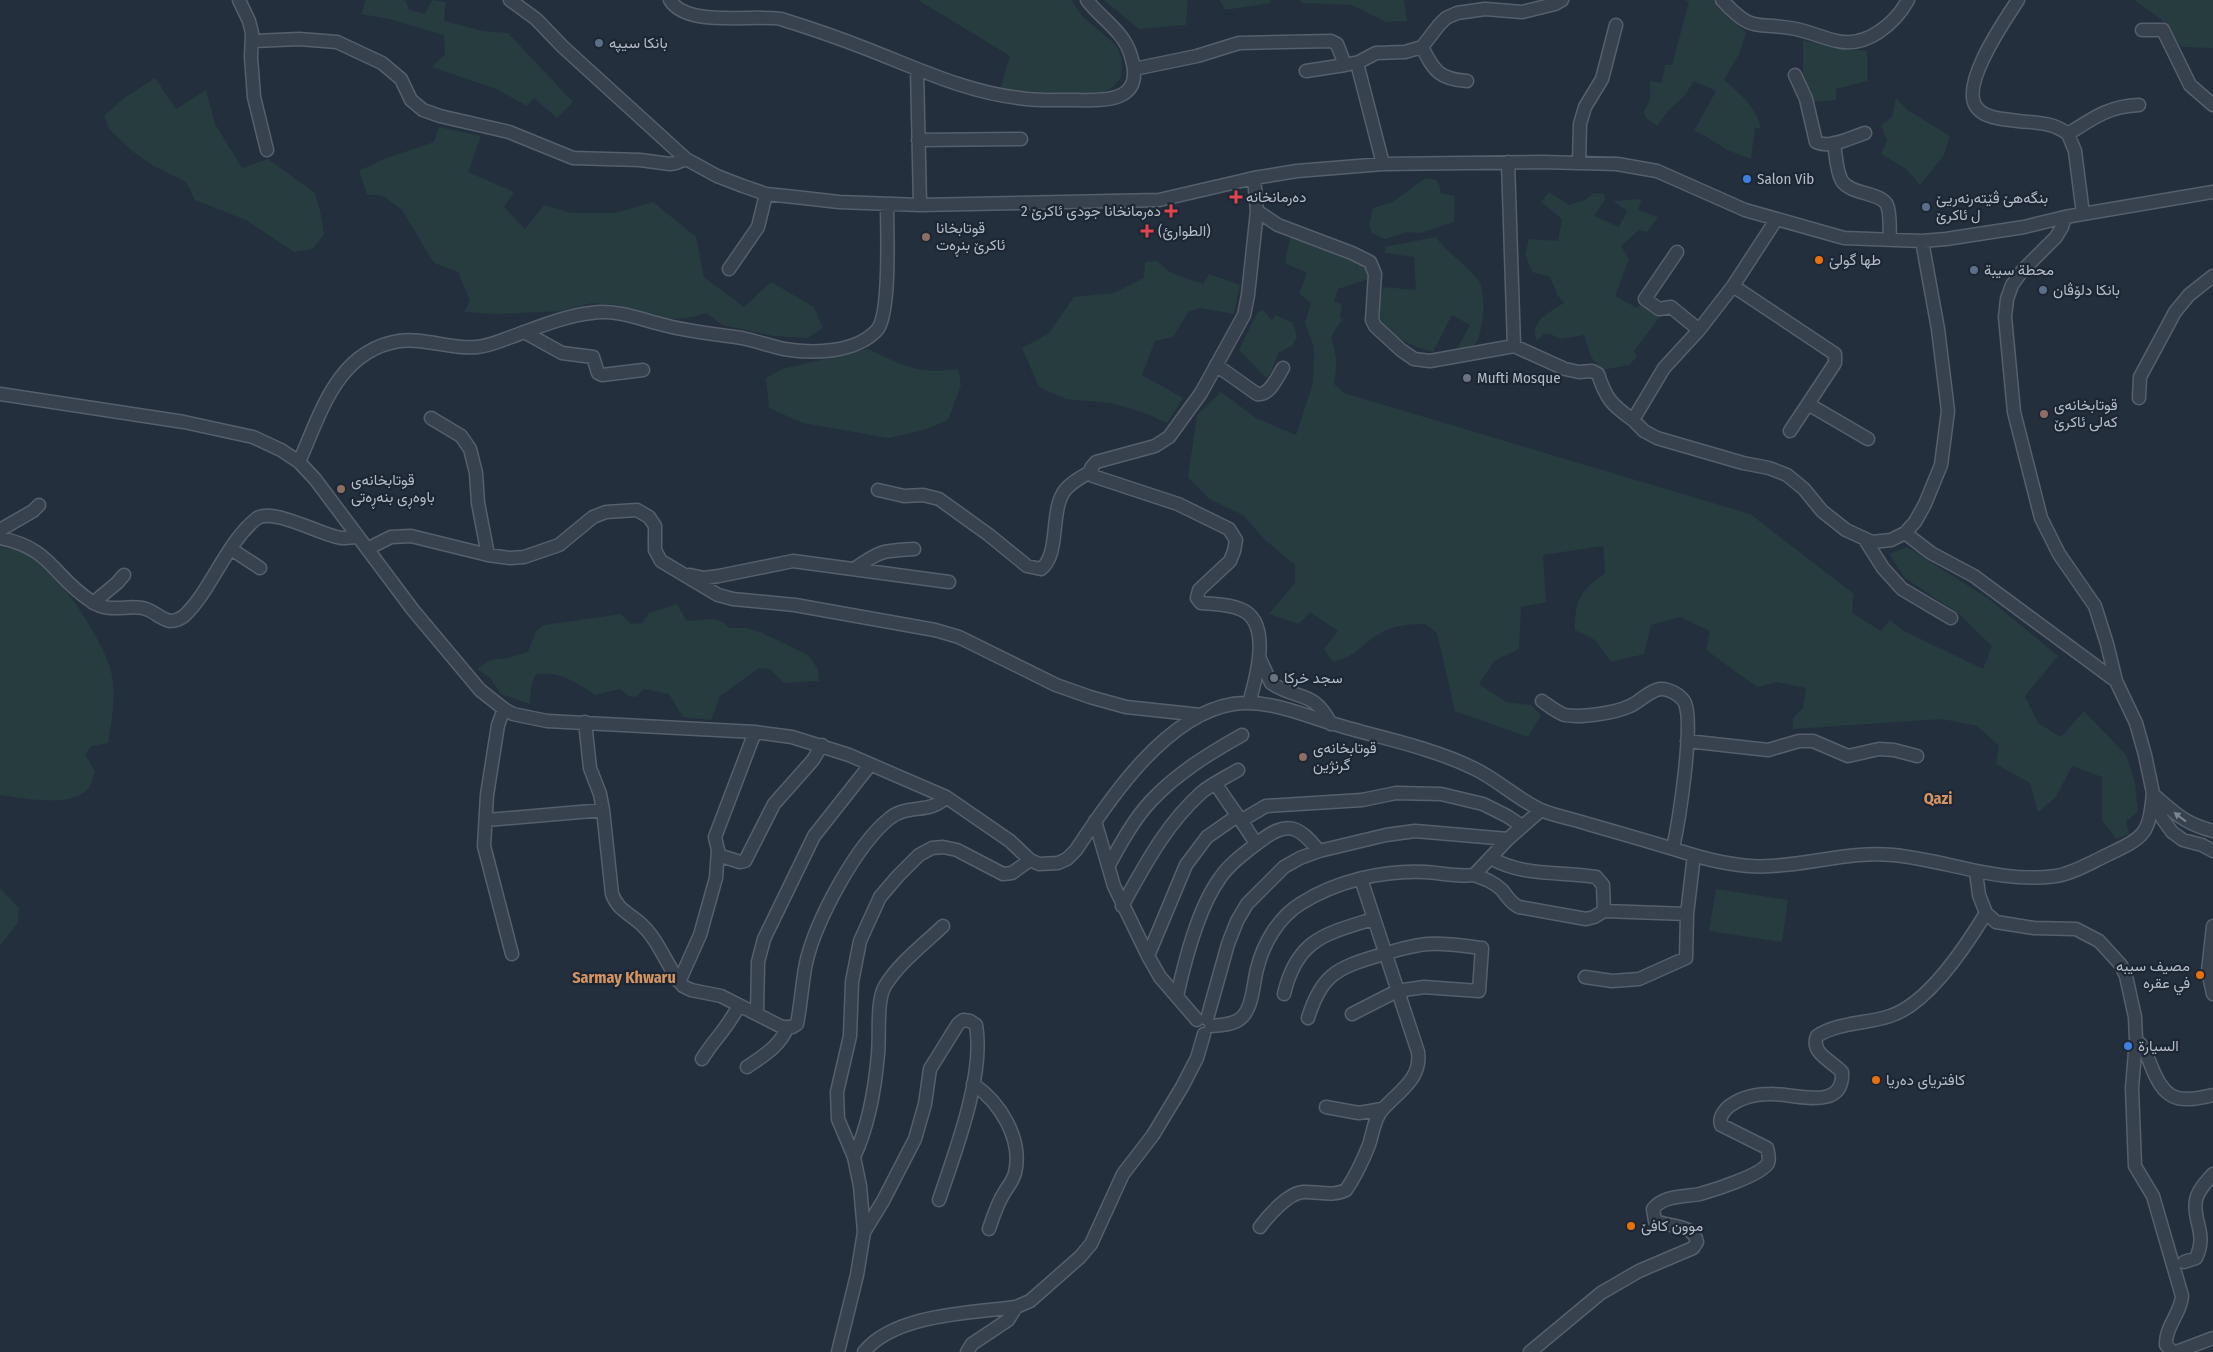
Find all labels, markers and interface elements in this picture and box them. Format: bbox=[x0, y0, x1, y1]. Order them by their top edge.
place label: بانکا سیپە bbox=[609, 34, 668, 53]
marker: بانکا سیپە bbox=[593, 37, 605, 49]
place label: Salon Vib bbox=[1757, 170, 1814, 188]
marker: Salon Vib bbox=[1741, 173, 1753, 185]
place label: دەرمانخانە bbox=[1246, 188, 1307, 206]
place label: بنگەهێ ڤێتەرنەریێ ل ئاکرێ bbox=[1936, 189, 2048, 225]
marker: دەرمانخانە bbox=[1230, 191, 1242, 203]
marker: بنگەهێ ڤێتەرنەریێ ل ئاکرێ bbox=[1920, 201, 1932, 213]
place label: دەرمانخانا جودی ئاکرێ 2 bbox=[1021, 202, 1161, 221]
marker: دەرمانخانا جودی ئاکرێ 2 bbox=[1165, 205, 1177, 217]
place label: قوتابخانا ئاکرێ بنڕەت bbox=[936, 219, 1005, 257]
place label: (الطوارئ) bbox=[1158, 222, 1211, 241]
marker: (الطوارئ) bbox=[1140, 224, 1154, 238]
marker: قوتابخانا ئاکرێ بنڕەت bbox=[920, 231, 932, 243]
place label: طها گولێ bbox=[1829, 251, 1881, 270]
marker: طها گولێ bbox=[1813, 254, 1825, 266]
place label: محطة سيبة bbox=[1984, 261, 2054, 279]
marker: محطة سيبة bbox=[1968, 264, 1980, 276]
place label: بانکا دلۆڤان bbox=[2053, 281, 2120, 299]
marker: بانکا دلۆڤان bbox=[2037, 284, 2049, 296]
place label: Mufti Mosque bbox=[1477, 369, 1561, 387]
marker: Mufti Mosque bbox=[1461, 372, 1473, 384]
place label: قوتابخانەی کەلی ئاکرێ bbox=[2054, 396, 2118, 432]
marker: قوتابخانەی کەلی ئاکرێ bbox=[2038, 408, 2050, 420]
place label: قوتابخانەی باوەڕی بنەڕەتی bbox=[351, 471, 435, 509]
marker: قوتابخانەی باوەڕی بنەڕەتی bbox=[335, 483, 347, 495]
place label: سجد خركا bbox=[1284, 669, 1343, 687]
marker: سجد خركا bbox=[1268, 672, 1280, 684]
place label: قوتابخانەی گرنژین bbox=[1313, 739, 1377, 775]
marker: قوتابخانەی گرنژین bbox=[1297, 751, 1309, 763]
district label: Qazi bbox=[1924, 789, 1952, 808]
one-way arrow bbox=[2174, 811, 2187, 822]
place label: مصيف سيبه في عقره bbox=[2116, 957, 2190, 996]
district label: Sarmay Khwaru bbox=[572, 968, 676, 987]
marker: مصيف سيبه في عقره bbox=[2194, 969, 2206, 981]
place label: السيارة bbox=[2138, 1037, 2179, 1055]
marker: السيارة bbox=[2122, 1040, 2134, 1052]
place label: کافتریای دەریا bbox=[1886, 1071, 1966, 1090]
marker: کافتریای دەریا bbox=[1870, 1074, 1882, 1086]
place label: موون کافێ bbox=[1641, 1217, 1703, 1236]
marker: موون کافێ bbox=[1625, 1220, 1637, 1232]

